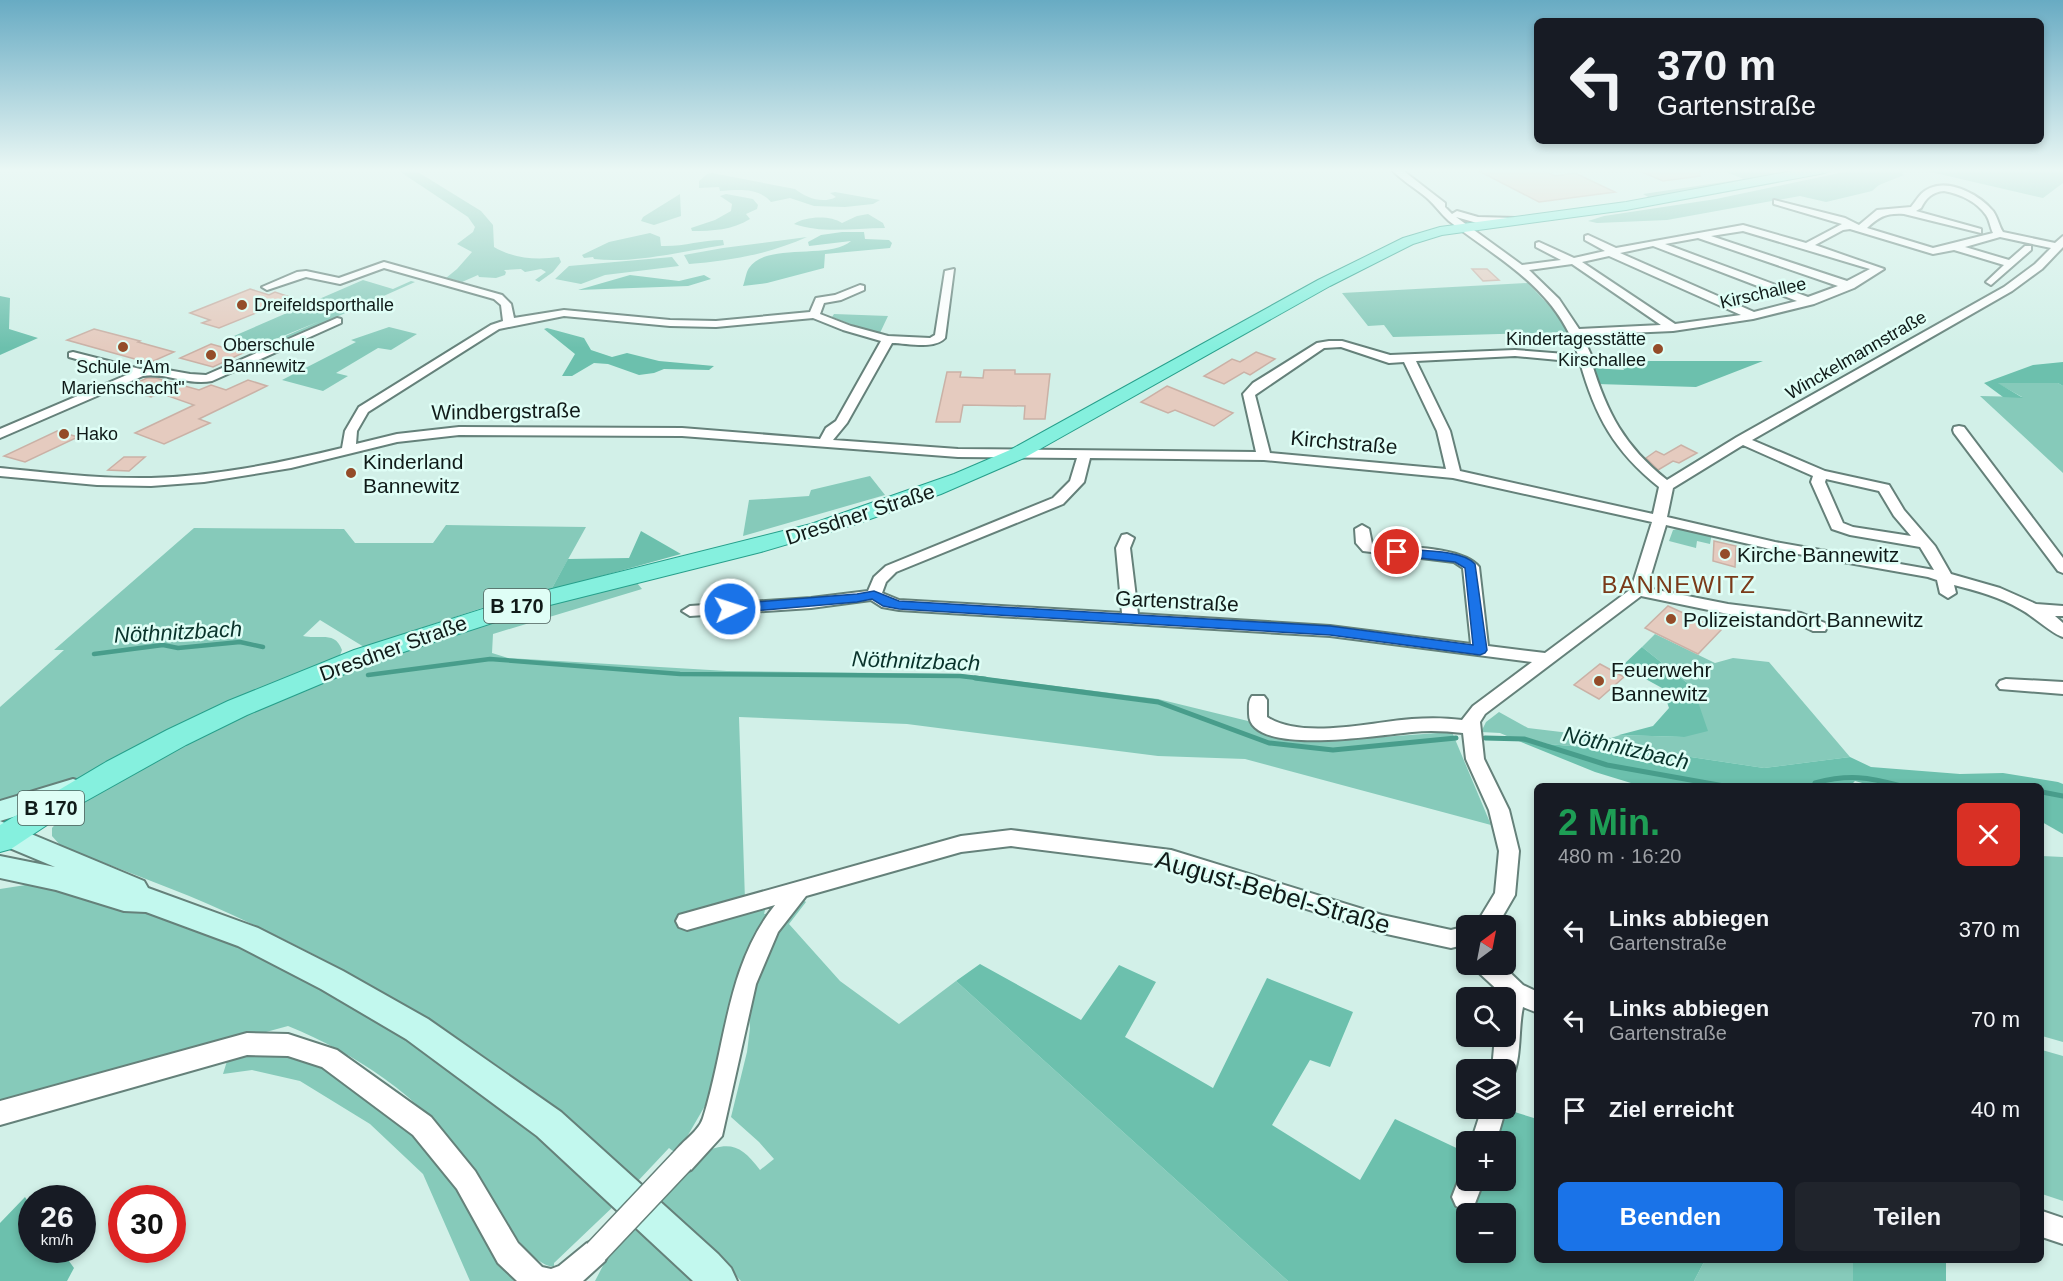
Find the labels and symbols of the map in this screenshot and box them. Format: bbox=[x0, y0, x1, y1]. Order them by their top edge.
street label: Kirschallee bbox=[1718, 273, 1808, 313]
place label: Dreifeldsporthalle bbox=[254, 295, 394, 315]
marker: Dreifeldsporthalle bbox=[235, 298, 249, 312]
street label: Winckelmannstraße bbox=[1782, 307, 1930, 403]
place label: Kindertagesstätte Kirschallee bbox=[1506, 329, 1646, 370]
place label: Oberschule Bannewitz bbox=[223, 335, 315, 376]
marker: Schule "Am Marienschacht" bbox=[116, 340, 130, 354]
marker: Kindertagesstätte Kirschallee bbox=[1651, 342, 1665, 356]
marker: Oberschule Bannewitz bbox=[204, 348, 218, 362]
place label: Schule "Am Marienschacht" bbox=[61, 357, 185, 398]
street label: Windbergstraße bbox=[431, 398, 581, 424]
place label: Hako bbox=[76, 424, 118, 444]
street label: Kirchstraße bbox=[1290, 426, 1398, 458]
marker: Hako bbox=[57, 427, 71, 441]
place label: Kinderland Bannewitz bbox=[363, 450, 463, 497]
marker: Kinderland Bannewitz bbox=[344, 466, 358, 480]
street label: Dresdner Straße bbox=[783, 479, 937, 549]
pin bbox=[1371, 526, 1422, 577]
place label: Kirche Bannewitz bbox=[1737, 543, 1899, 566]
marker: Kirche Bannewitz bbox=[1718, 547, 1732, 561]
district label: BANNEWITZ bbox=[1602, 571, 1756, 598]
position arrow bbox=[698, 577, 762, 641]
street label: Gartenstraße bbox=[1115, 586, 1239, 616]
road number: B 170 bbox=[484, 589, 550, 623]
place label: Polizeistandort Bannewitz bbox=[1683, 608, 1923, 631]
street label: Dresdner Straße bbox=[316, 611, 470, 685]
marker: Polizeistandort Bannewitz bbox=[1664, 612, 1678, 626]
water label: Nöthnitzbach bbox=[113, 616, 243, 648]
water label: Nöthnitzbach bbox=[851, 646, 981, 676]
place label: Feuerwehr Bannewitz bbox=[1611, 658, 1711, 705]
marker: Feuerwehr Bannewitz bbox=[1592, 674, 1606, 688]
water label: Nöthnitzbach bbox=[1561, 721, 1691, 775]
road number: B 170 bbox=[18, 791, 84, 825]
street label: August-Bebel-Straße bbox=[1152, 844, 1394, 940]
north arrow bbox=[1456, 915, 1516, 975]
speed limit sign: 30 bbox=[108, 1185, 186, 1263]

